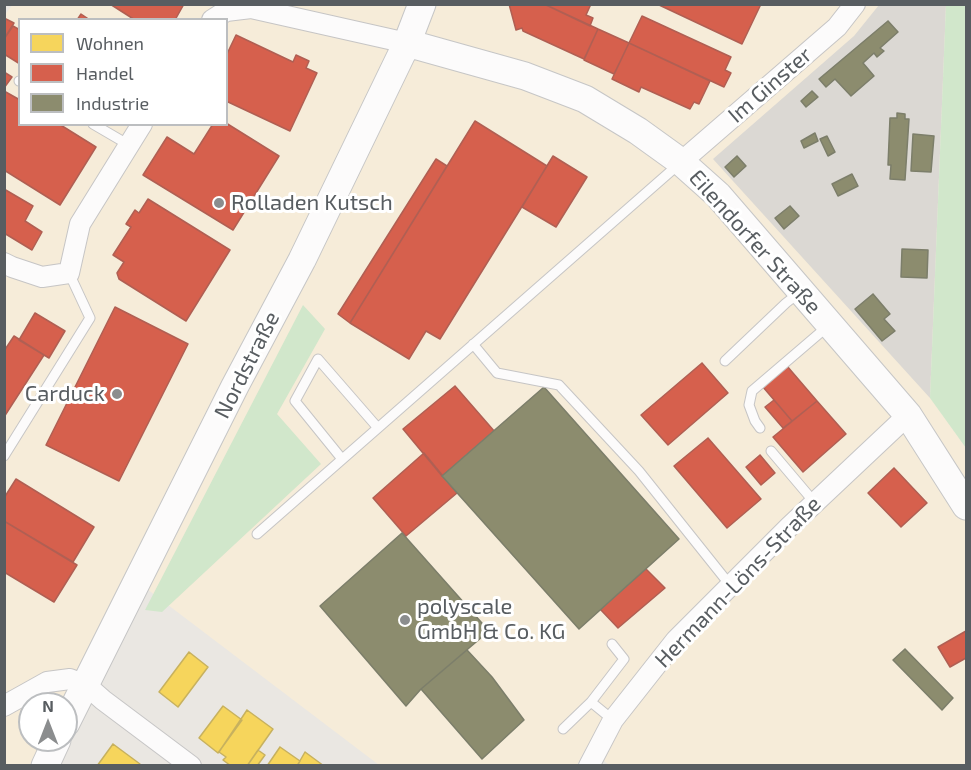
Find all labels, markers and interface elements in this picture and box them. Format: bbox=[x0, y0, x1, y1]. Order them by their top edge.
legend bbox=[18, 18, 228, 126]
text: Wohnen bbox=[76, 32, 144, 54]
street label: Im Ginster bbox=[723, 42, 817, 128]
text: Handel bbox=[76, 62, 134, 84]
text: Industrie bbox=[76, 92, 149, 114]
street label: Eilendorfer Straße bbox=[683, 165, 827, 319]
place label: Rolladen Kutsch bbox=[231, 190, 393, 216]
marker: Rolladen Kutsch bbox=[212, 196, 226, 210]
street label: Nordstraße bbox=[209, 307, 285, 423]
place label: Carduck bbox=[25, 381, 105, 407]
marker: Carduck bbox=[110, 387, 124, 401]
street label: Hermann-Löns-Straße bbox=[649, 491, 827, 673]
place label: polyscale GmbH & Co. KG bbox=[417, 594, 565, 646]
marker: polyscale GmbH & Co. KG bbox=[398, 613, 412, 627]
north arrow bbox=[18, 692, 78, 752]
text: N bbox=[42, 696, 54, 715]

